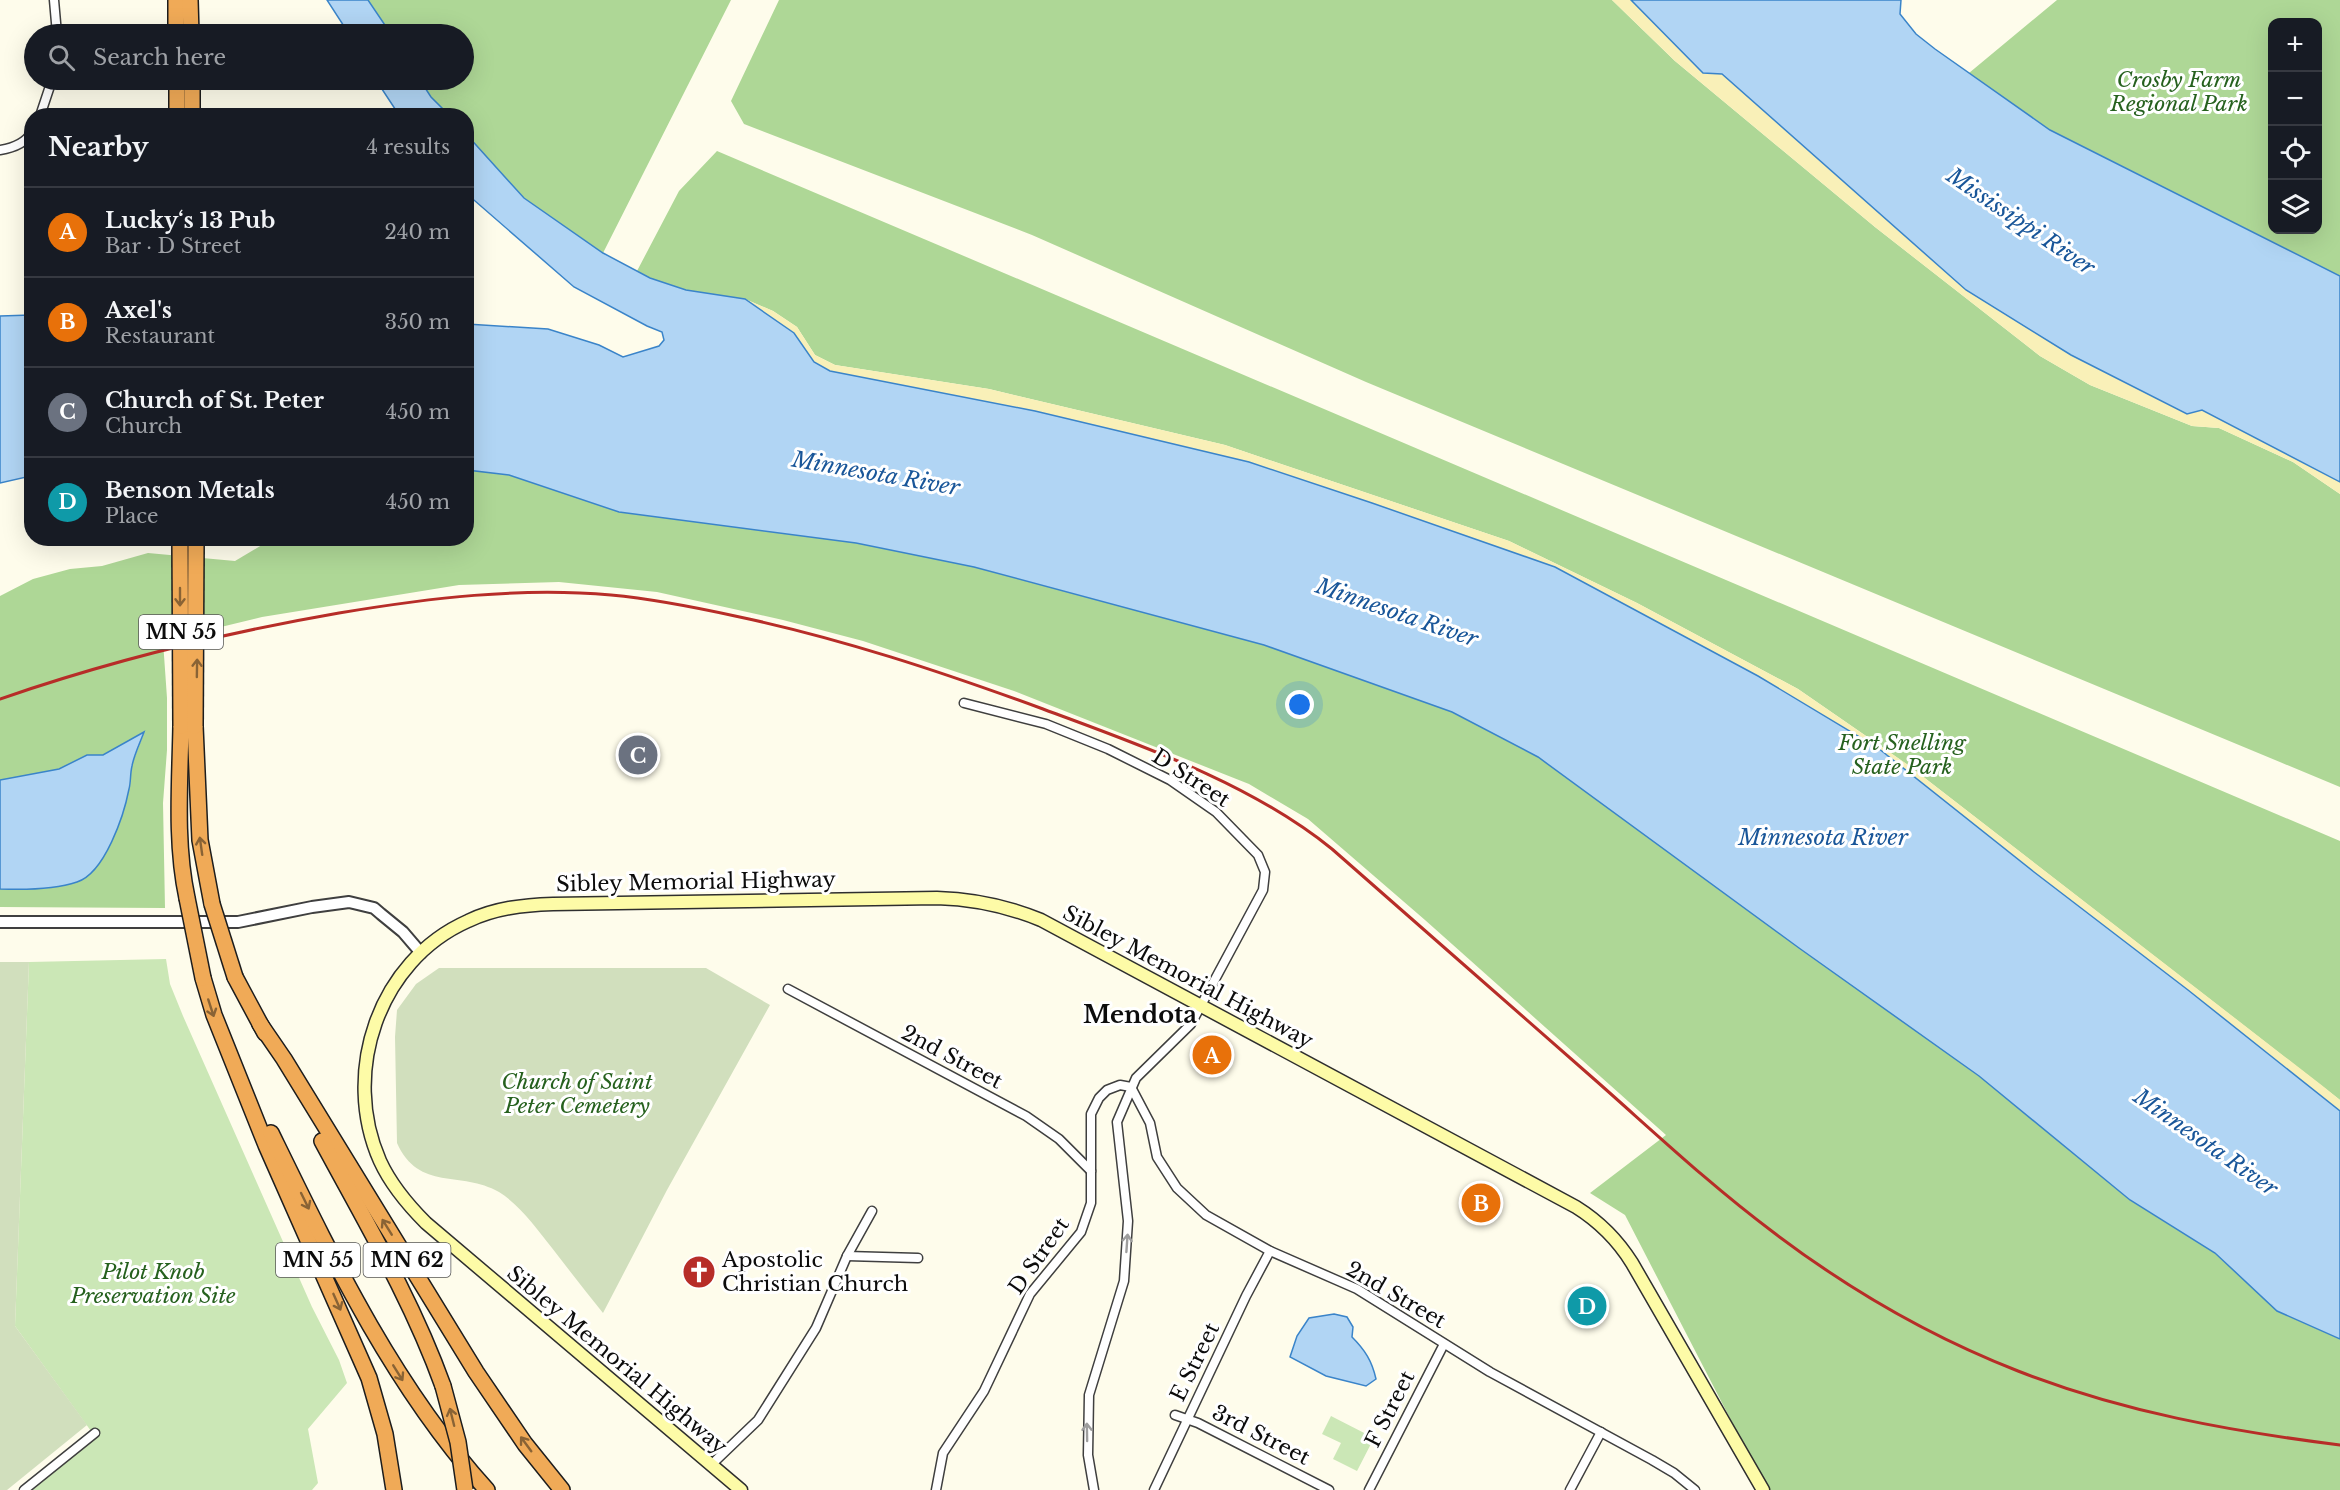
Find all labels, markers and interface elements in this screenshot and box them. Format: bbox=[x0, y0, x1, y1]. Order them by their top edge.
map controls bbox=[2268, 18, 2322, 234]
button: + bbox=[2268, 18, 2322, 72]
search box bbox=[24, 24, 474, 90]
icon: search bbox=[45, 41, 78, 74]
text: Search here bbox=[93, 44, 226, 71]
park label: Crosby Farm Regional Park bbox=[2109, 67, 2248, 117]
button: − bbox=[2268, 72, 2322, 126]
button: locate bbox=[2268, 126, 2322, 180]
text: Nearby bbox=[48, 131, 149, 163]
text: 4 results bbox=[366, 135, 450, 159]
water label: Mississippi River bbox=[1941, 161, 2101, 281]
button: layers bbox=[2268, 180, 2322, 234]
text: Lucky‘s 13 Pub bbox=[105, 207, 275, 234]
text: A bbox=[59, 220, 76, 244]
text: 240 m bbox=[385, 220, 450, 244]
text: Bar · D Street bbox=[105, 234, 241, 258]
text: Axel's bbox=[105, 297, 172, 324]
text: B bbox=[60, 310, 75, 334]
text: 350 m bbox=[385, 310, 450, 334]
text: Restaurant bbox=[105, 324, 215, 348]
text: Church of St. Peter bbox=[105, 387, 324, 414]
text: C bbox=[59, 400, 76, 424]
text: 450 m bbox=[385, 400, 450, 424]
text: Church bbox=[105, 414, 182, 438]
water label: Minnesota River bbox=[789, 445, 963, 502]
text: Benson Metals bbox=[105, 477, 275, 504]
text: D bbox=[58, 490, 77, 514]
text: 450 m bbox=[385, 490, 450, 514]
text: Place bbox=[105, 504, 159, 528]
water label: Minnesota River bbox=[1311, 572, 1482, 653]
one-way arrow bbox=[174, 586, 186, 606]
road number: MN 55 bbox=[139, 615, 223, 649]
one-way arrow bbox=[191, 658, 202, 678]
your location bbox=[1285, 690, 1314, 719]
park label: Fort Snelling State Park bbox=[1837, 730, 1967, 780]
pin: C bbox=[618, 732, 658, 777]
street label: D Street bbox=[1147, 743, 1235, 813]
water label: Minnesota River bbox=[1737, 824, 1909, 851]
one-way arrow bbox=[196, 837, 207, 857]
street label: Sibley Memorial Highway bbox=[556, 867, 837, 897]
street label: Sibley Memorial Highway bbox=[1058, 900, 1318, 1054]
one-way arrow bbox=[207, 998, 218, 1017]
district label: Mendota bbox=[1083, 1000, 1197, 1029]
street label: 2nd Street bbox=[897, 1020, 1007, 1095]
pin: A bbox=[1192, 1032, 1232, 1078]
park label: Church of Saint Peter Cemetery bbox=[501, 1069, 653, 1119]
water label: Minnesota River bbox=[2128, 1082, 2284, 1203]
pin: B bbox=[1462, 1180, 1500, 1226]
one-way arrow bbox=[300, 1192, 311, 1210]
street label: D Street bbox=[1003, 1213, 1075, 1299]
one-way arrow bbox=[380, 1219, 392, 1236]
one-way arrow bbox=[1121, 1233, 1132, 1253]
road number: MN 55 bbox=[276, 1243, 360, 1277]
road number: MN 62 bbox=[364, 1243, 450, 1277]
place label: Apostolic Christian Church bbox=[721, 1247, 908, 1297]
church icon: Apostolic Christian Church bbox=[681, 1254, 717, 1290]
street label: 2nd Street bbox=[1342, 1256, 1451, 1334]
park label: Pilot Knob Preservation Site bbox=[69, 1259, 236, 1309]
street label: Sibley Memorial Highway bbox=[502, 1260, 733, 1460]
pin: D bbox=[1568, 1284, 1606, 1328]
one-way arrow bbox=[331, 1293, 343, 1311]
street label: E Street bbox=[1165, 1318, 1225, 1406]
one-way arrow bbox=[392, 1364, 404, 1381]
street label: F Street bbox=[1360, 1366, 1420, 1452]
street label: 3rd Street bbox=[1208, 1399, 1314, 1471]
one-way arrow bbox=[446, 1408, 458, 1427]
one-way arrow bbox=[1082, 1422, 1093, 1442]
one-way arrow bbox=[520, 1436, 533, 1452]

